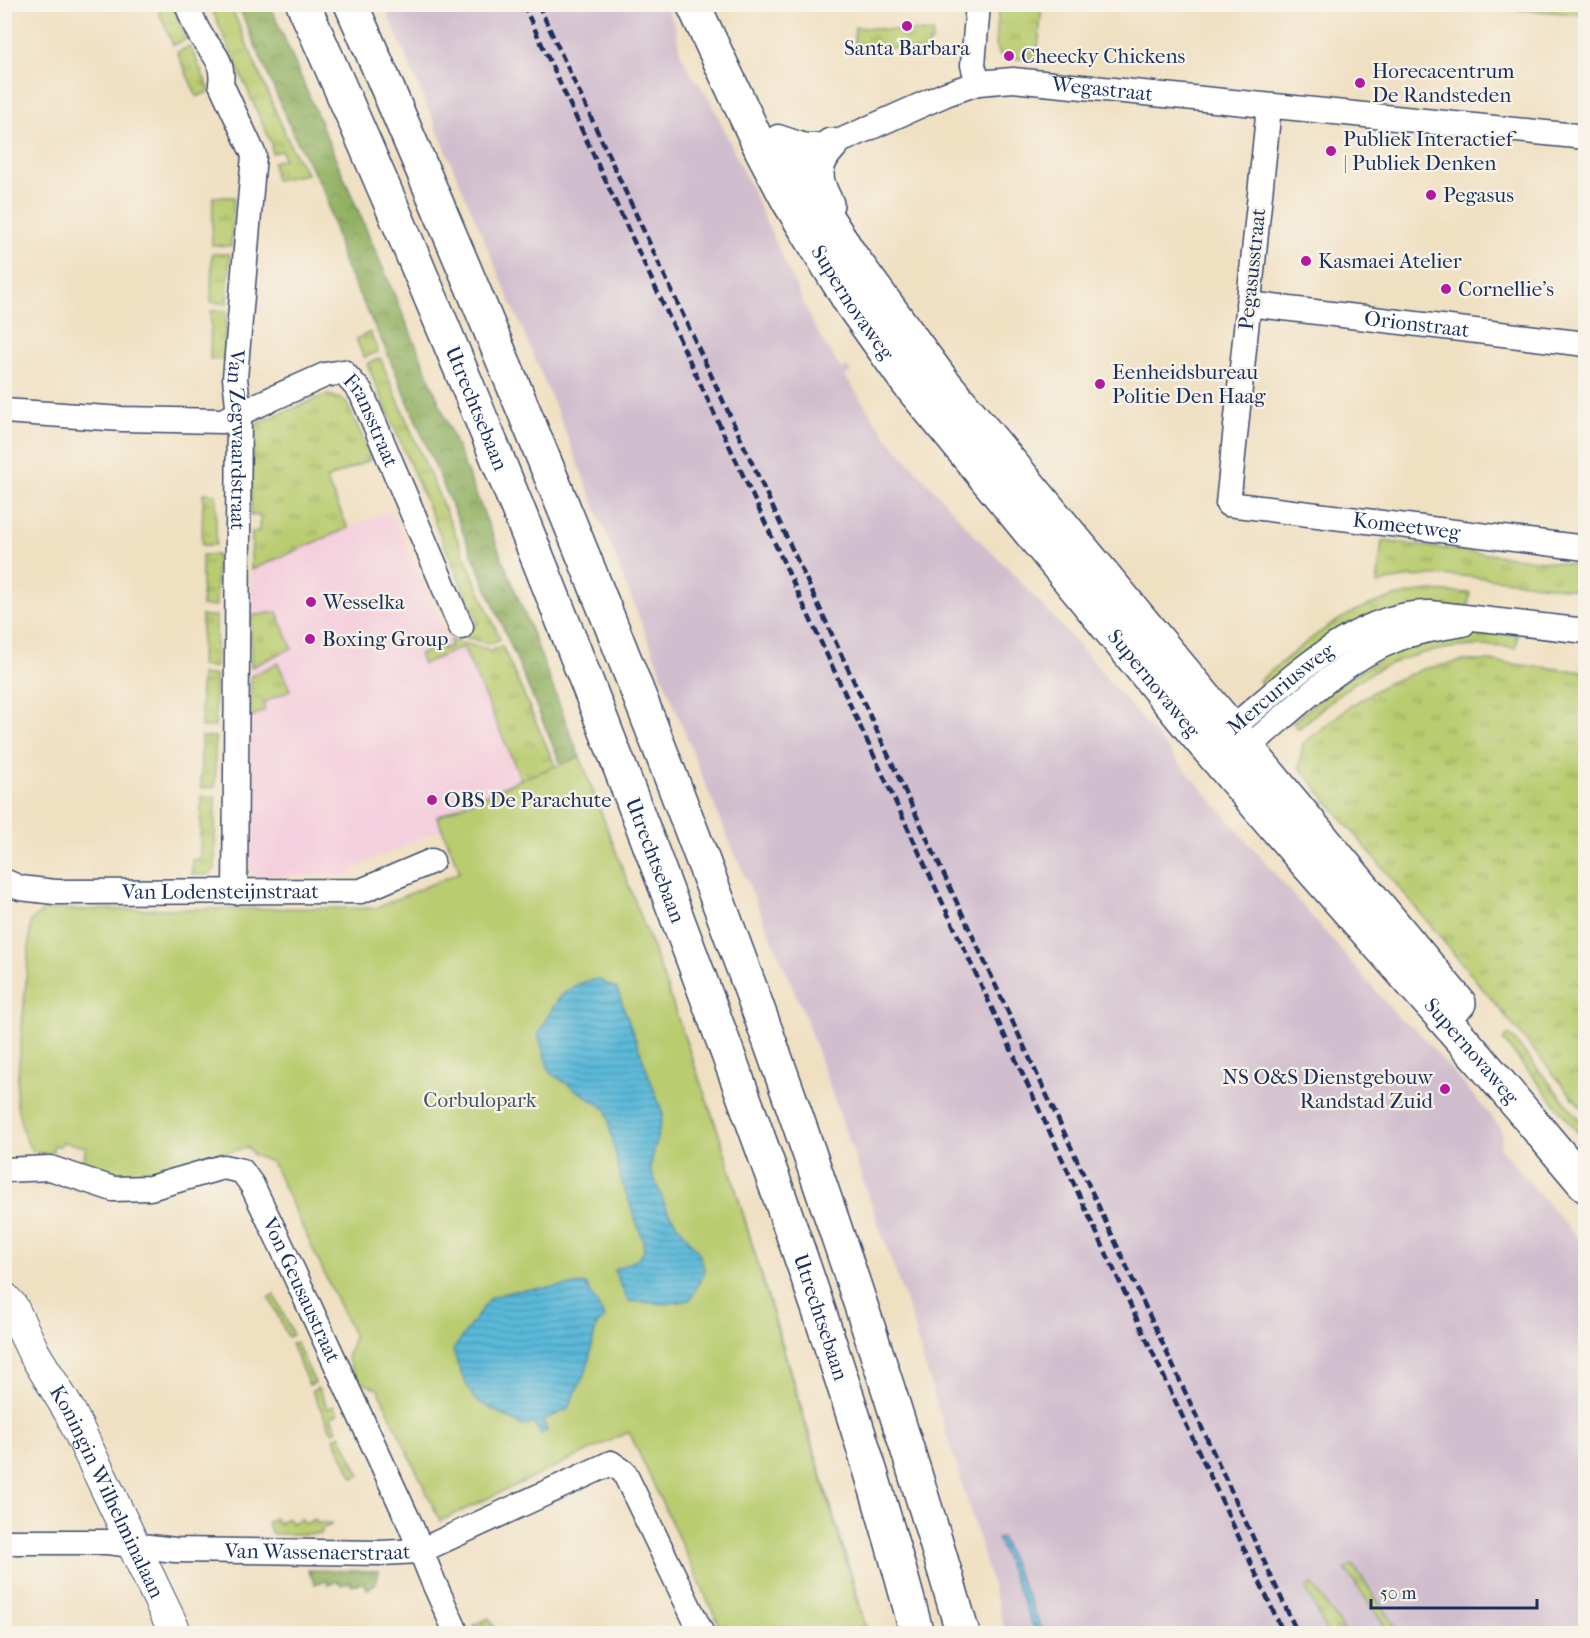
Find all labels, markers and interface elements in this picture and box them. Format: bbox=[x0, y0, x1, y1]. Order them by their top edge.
marker: Santa Barbara bbox=[900, 19, 914, 33]
place label: Santa Barbara bbox=[844, 36, 970, 60]
place label: Cheecky Chickens bbox=[1021, 44, 1186, 68]
marker: Cheecky Chickens bbox=[1002, 49, 1016, 63]
place label: Horecacentrum De Randsteden bbox=[1372, 59, 1515, 107]
street label: Wegastraat bbox=[1050, 72, 1155, 106]
marker: Horecacentrum De Randsteden bbox=[1353, 76, 1367, 90]
place label: Publiek Interactief | Publiek Denken bbox=[1343, 127, 1517, 175]
marker: Publiek Interactief | Publiek Denken bbox=[1324, 144, 1338, 158]
place label: Pegasus bbox=[1443, 183, 1514, 207]
marker: Pegasus bbox=[1424, 188, 1438, 202]
street label: Pegasusstraat bbox=[1234, 207, 1270, 331]
street label: Supernovaweg bbox=[806, 241, 900, 365]
place label: Kasmaei Atelier bbox=[1318, 249, 1462, 273]
marker: Kasmaei Atelier bbox=[1299, 254, 1313, 268]
place label: Cornellie's bbox=[1458, 277, 1554, 301]
marker: Cornellie's bbox=[1439, 282, 1453, 296]
street label: Orionstraat bbox=[1363, 306, 1471, 342]
street label: Utrechtsebaan bbox=[440, 343, 513, 474]
street label: Van Zegwaardstraat bbox=[223, 348, 251, 531]
place label: Eenheidsbureau Politie Den Haag bbox=[1112, 360, 1266, 408]
street label: Fransstraat bbox=[338, 369, 404, 471]
marker: Eenheidsbureau Politie Den Haag bbox=[1093, 377, 1107, 391]
street label: Komeetweg bbox=[1352, 507, 1462, 545]
place label: Wesselka bbox=[322, 590, 405, 614]
marker: Wesselka bbox=[304, 595, 318, 609]
street label: Supernovaweg bbox=[1103, 625, 1206, 743]
place label: Boxing Group bbox=[322, 627, 448, 651]
marker: Boxing Group bbox=[303, 632, 317, 646]
street label: Mercuriusweg bbox=[1222, 637, 1339, 739]
place label: OBS De Parachute bbox=[444, 788, 612, 812]
marker: OBS De Parachute bbox=[425, 793, 439, 807]
street label: Utrechtsebaan bbox=[621, 794, 690, 926]
street label: Van Lodensteijnstraat bbox=[121, 879, 319, 904]
street label: Supernovaweg bbox=[1419, 993, 1524, 1110]
place label: NS O&S Dienstgebouw Randstad Zuid bbox=[1222, 1065, 1434, 1113]
marker: NS O&S Dienstgebouw Randstad Zuid bbox=[1438, 1082, 1452, 1096]
park label: Corbulopark bbox=[423, 1088, 537, 1112]
street label: Von Geusaustraat bbox=[257, 1212, 346, 1367]
street label: Utrechtsebaan bbox=[788, 1251, 853, 1383]
street label: Koningin Wilhelminalaan bbox=[45, 1381, 169, 1602]
street label: Van Wassenaerstraat bbox=[223, 1539, 412, 1565]
scale bar bbox=[1371, 1572, 1538, 1610]
text: 50 m bbox=[1380, 1583, 1417, 1604]

